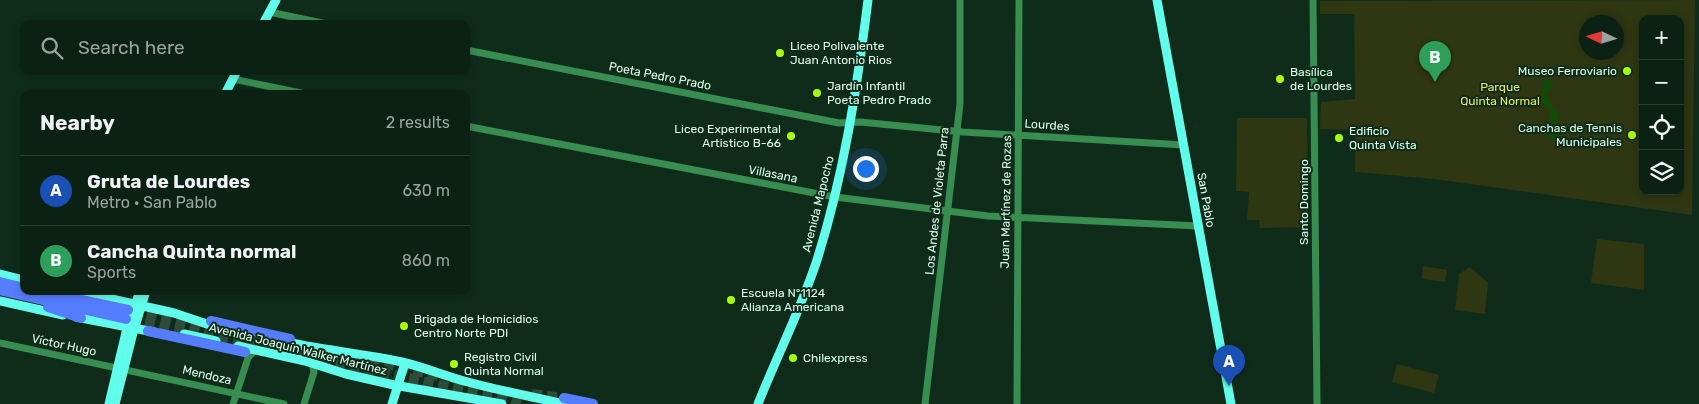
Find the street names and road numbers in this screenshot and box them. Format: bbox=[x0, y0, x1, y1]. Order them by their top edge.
street label: Poeta Pedro Prado bbox=[608, 59, 712, 93]
street label: Lourdes bbox=[1024, 116, 1070, 134]
street label: Los Andes de Violeta Parra bbox=[922, 127, 952, 275]
street label: Juan Martínez de Rozas bbox=[998, 135, 1014, 269]
street label: Avenida Mapocho bbox=[799, 154, 837, 254]
street label: Santo Domingo bbox=[1297, 159, 1311, 245]
street label: Villasana bbox=[747, 162, 799, 186]
street label: San Pablo bbox=[1194, 171, 1218, 229]
street label: Avenida Joaquín Walker Martínez bbox=[207, 320, 389, 378]
street label: Víctor Hugo bbox=[30, 331, 98, 359]
street label: Mendoza bbox=[181, 363, 233, 387]

